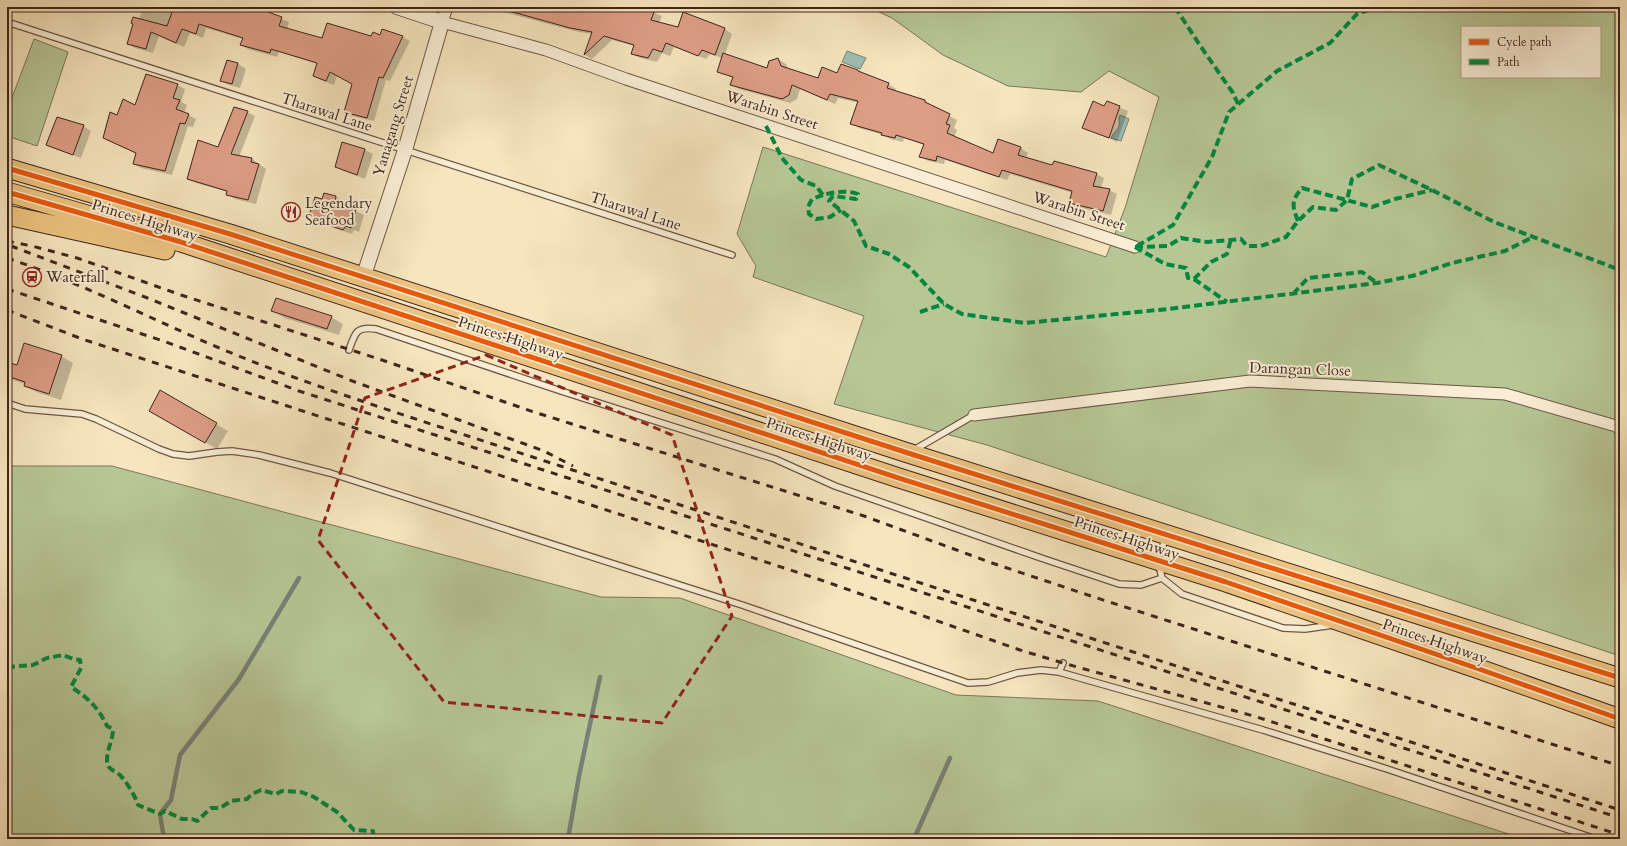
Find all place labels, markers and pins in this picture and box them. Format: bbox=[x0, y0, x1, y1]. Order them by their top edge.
place label: Legendary Seafood bbox=[305, 193, 373, 230]
restaurant icon: Legendary Seafood bbox=[280, 201, 302, 223]
station icon: Waterfall bbox=[21, 266, 43, 288]
place label: Waterfall bbox=[45, 267, 105, 287]

